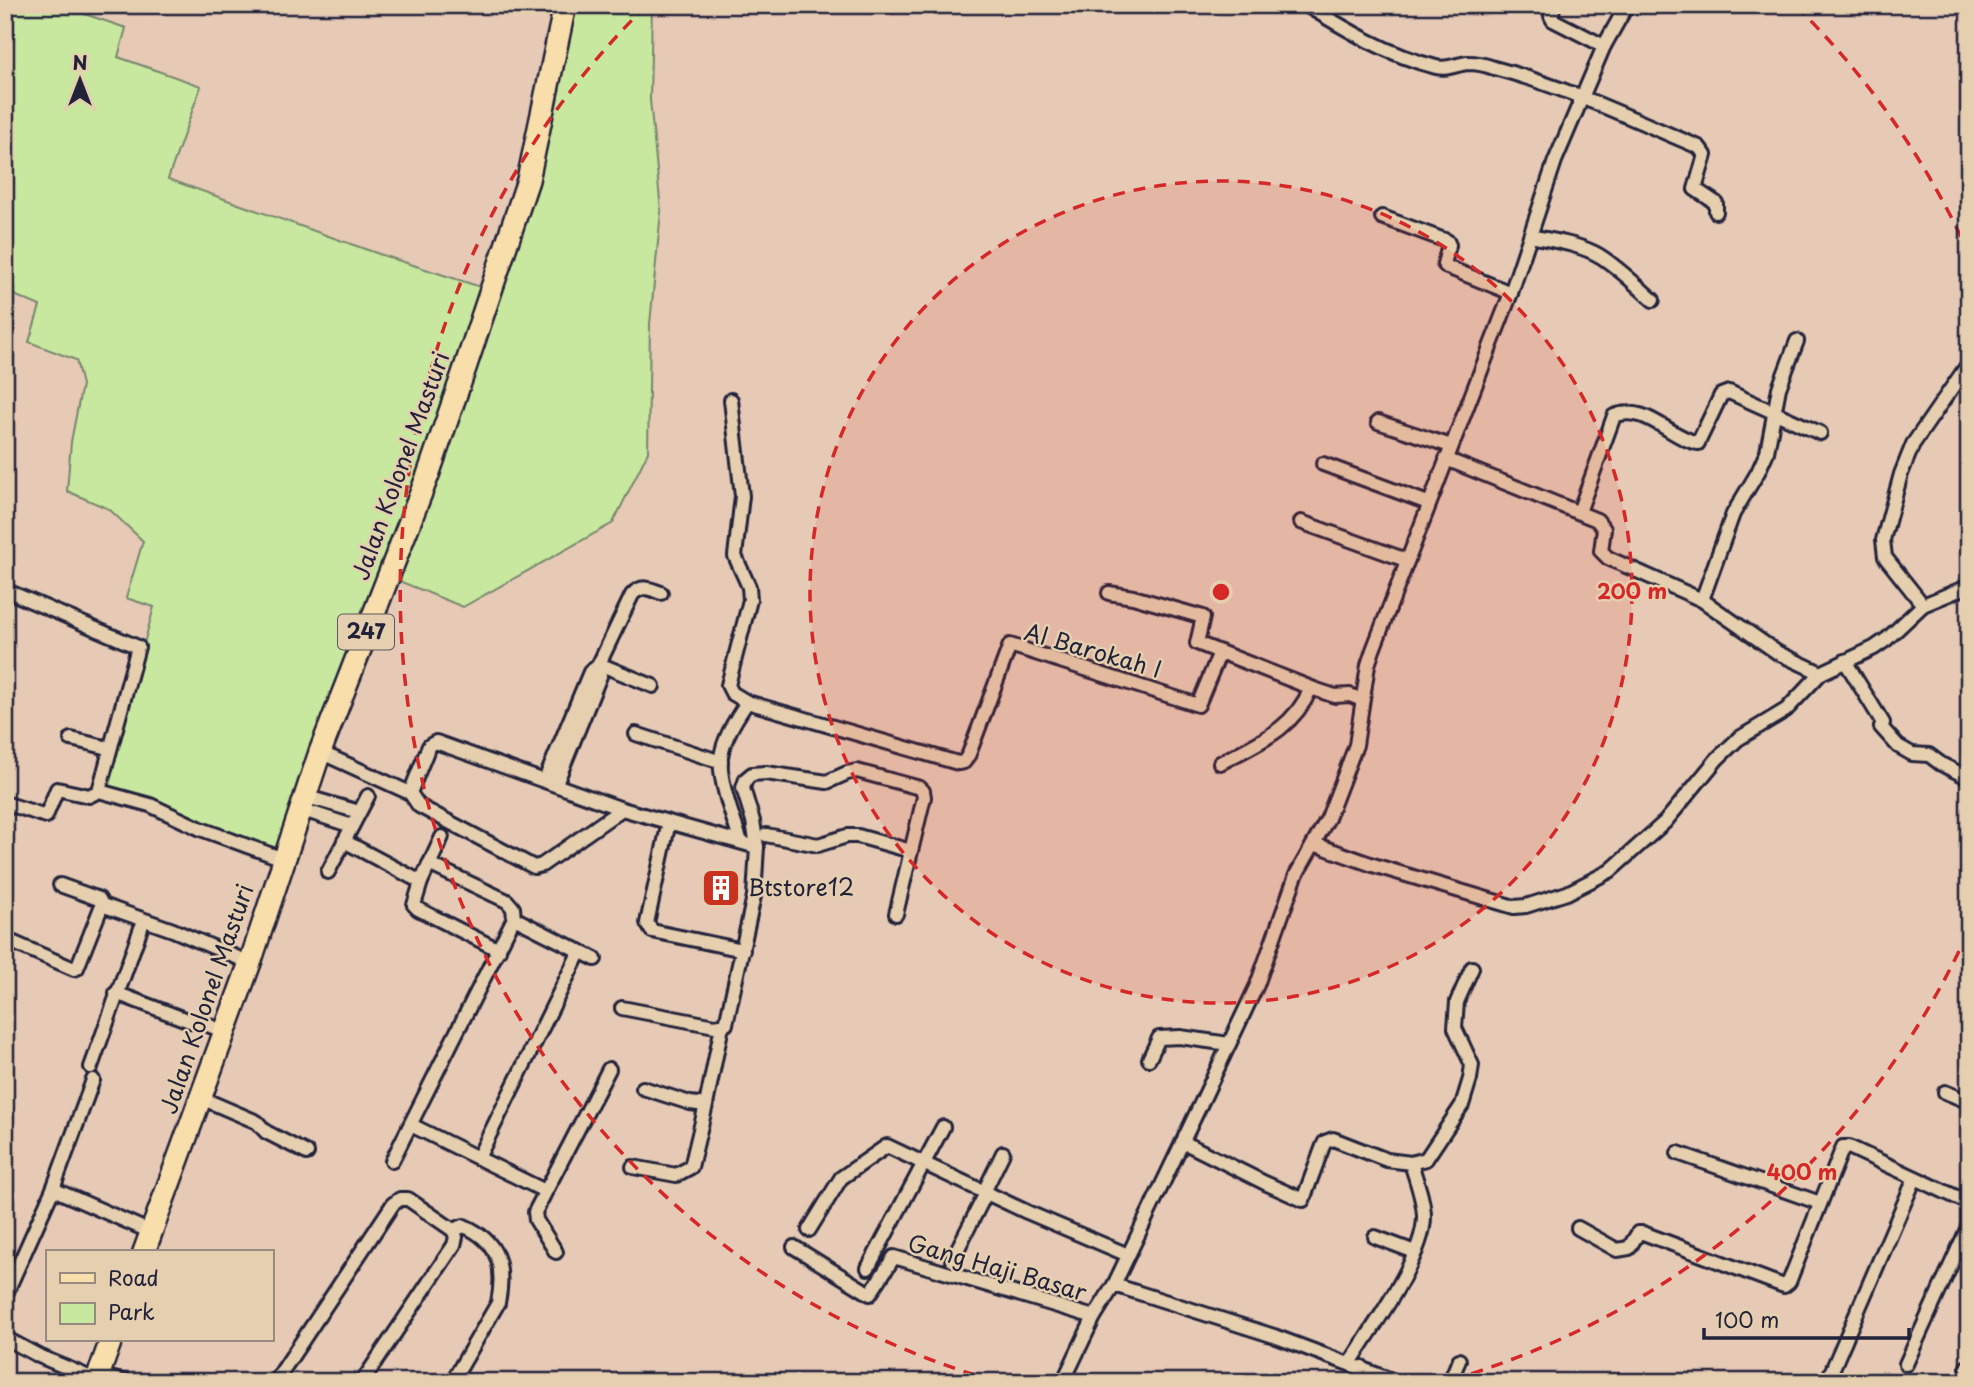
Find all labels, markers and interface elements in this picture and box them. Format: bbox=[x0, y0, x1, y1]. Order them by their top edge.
north arrow bbox=[46, 46, 116, 116]
text: N bbox=[72, 48, 88, 76]
street label: Jalan Kolonel Masturi bbox=[342, 346, 457, 585]
text: 200 m bbox=[1597, 574, 1667, 606]
centre of rings bbox=[1209, 580, 1233, 604]
street label: Al Barokah I bbox=[1021, 613, 1166, 686]
road number: 247 bbox=[338, 614, 394, 650]
building icon: Btstore12 bbox=[700, 867, 742, 909]
place label: Btstore12 bbox=[748, 869, 854, 904]
street label: Jalan Kolonel Masturi bbox=[150, 879, 261, 1118]
text: 400 m bbox=[1767, 1155, 1837, 1187]
street label: Gang Haji Basar bbox=[904, 1224, 1091, 1309]
legend bbox=[46, 1250, 273, 1342]
text: Road bbox=[108, 1261, 159, 1293]
text: Park bbox=[108, 1295, 155, 1327]
scale bar bbox=[1704, 1296, 1909, 1340]
text: 100 m bbox=[1715, 1303, 1779, 1335]

